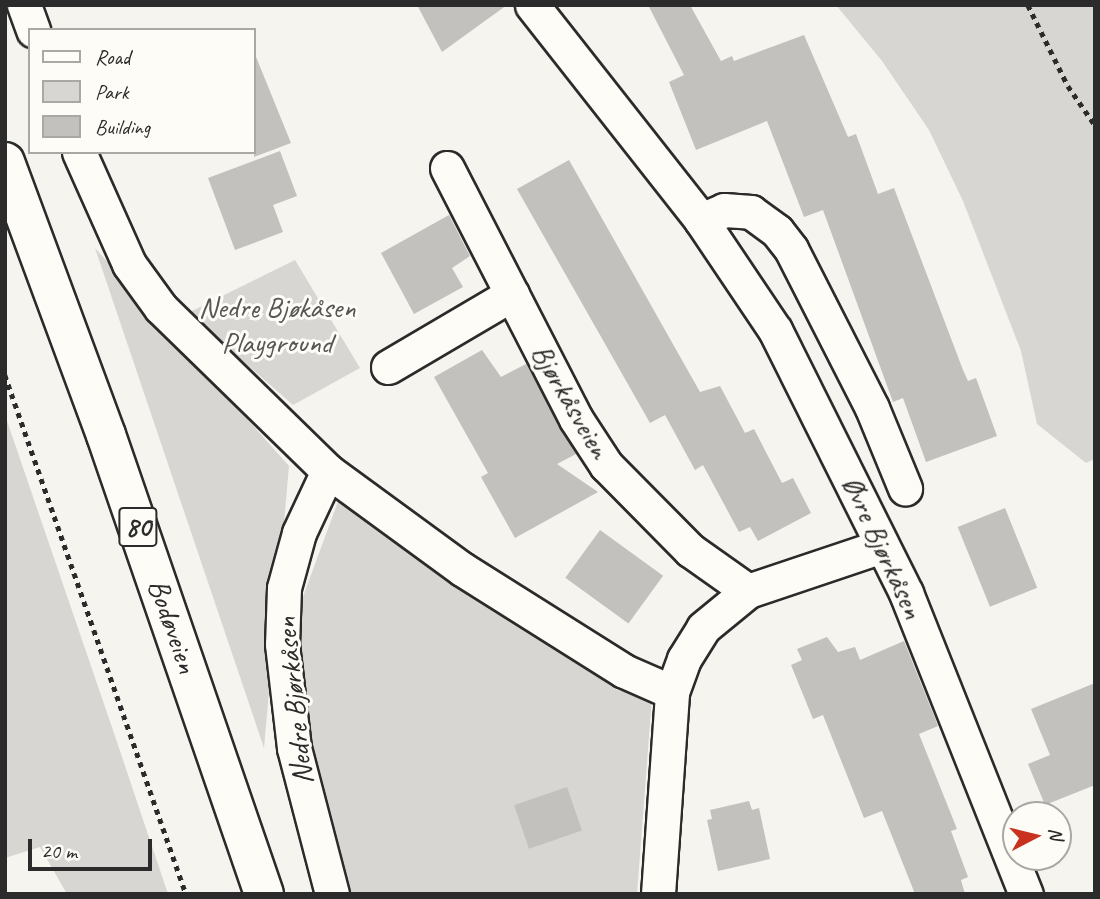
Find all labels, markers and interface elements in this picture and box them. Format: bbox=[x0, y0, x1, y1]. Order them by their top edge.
legend bbox=[28, 28, 256, 154]
text: Road bbox=[95, 44, 130, 70]
text: Park bbox=[95, 79, 128, 105]
text: Building bbox=[95, 114, 150, 140]
park label: Nedre Bjøkåsen Playground bbox=[198, 289, 356, 360]
street label: Bjørkåsveien bbox=[524, 337, 618, 465]
street label: Øvre Bjørkåsen bbox=[834, 470, 932, 624]
road number: 80 bbox=[117, 503, 159, 552]
street label: Bodøveien bbox=[140, 574, 206, 678]
street label: Nedre Bjørkåsen bbox=[267, 615, 321, 787]
north arrow bbox=[1002, 801, 1072, 871]
scale bar bbox=[32, 825, 156, 869]
text: N bbox=[1043, 826, 1068, 841]
text: 20 m bbox=[41, 838, 77, 864]

